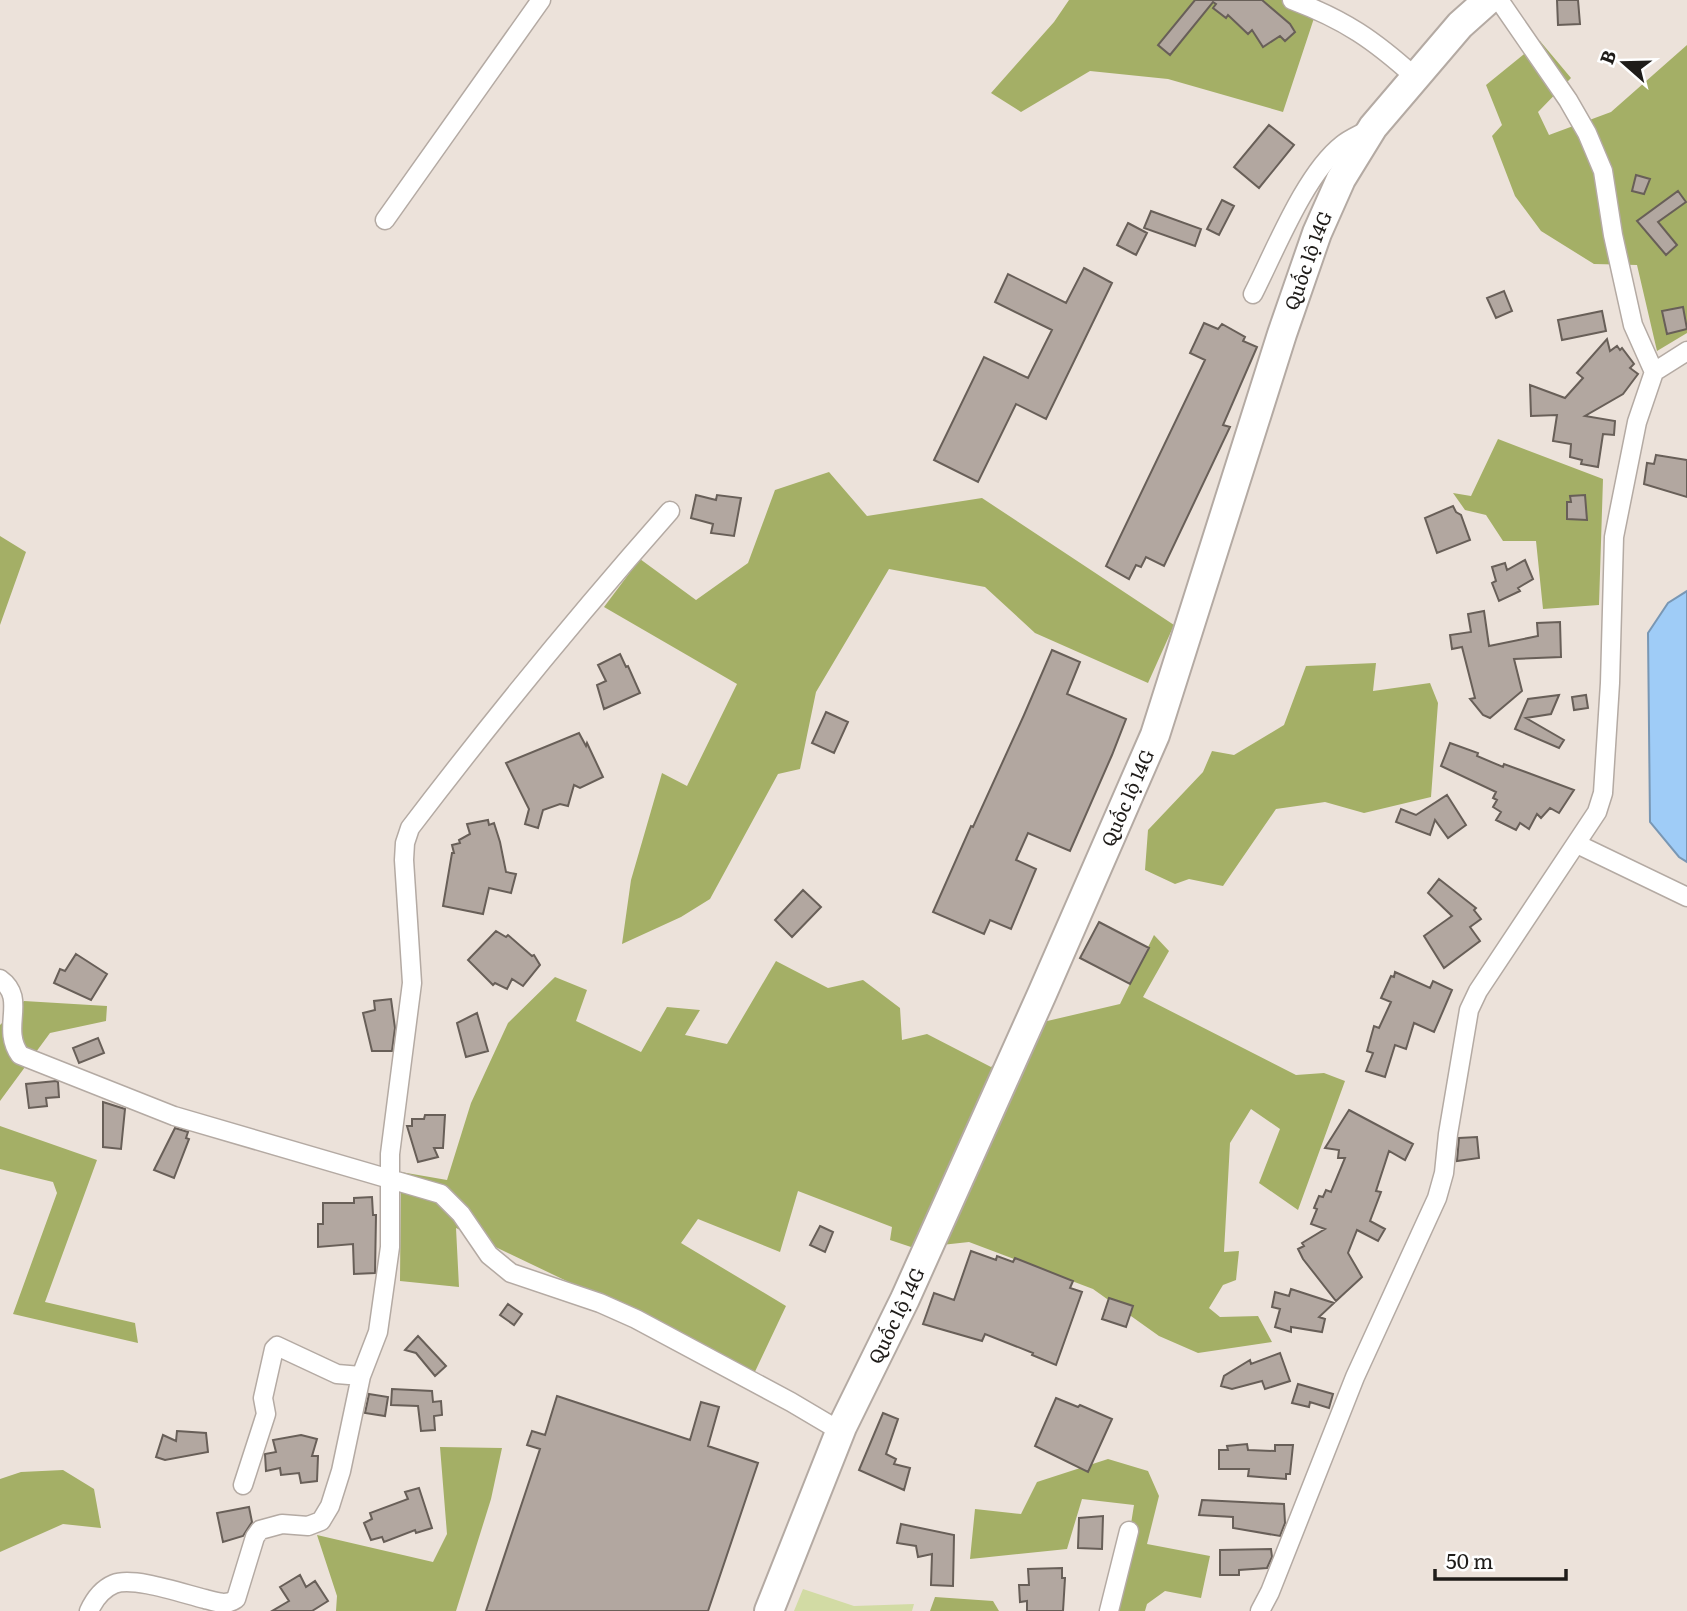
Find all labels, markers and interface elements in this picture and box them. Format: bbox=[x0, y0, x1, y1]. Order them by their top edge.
north arrow bbox=[1589, 28, 1659, 98]
text: B bbox=[1592, 46, 1622, 68]
street label: Quốc lộ 14G bbox=[1276, 206, 1338, 314]
street label: Quốc lộ 14G bbox=[1093, 744, 1160, 851]
street label: Quốc lộ 14G bbox=[860, 1262, 931, 1368]
scale bar bbox=[1435, 1538, 1566, 1582]
text: 50 m bbox=[1446, 1544, 1493, 1575]

